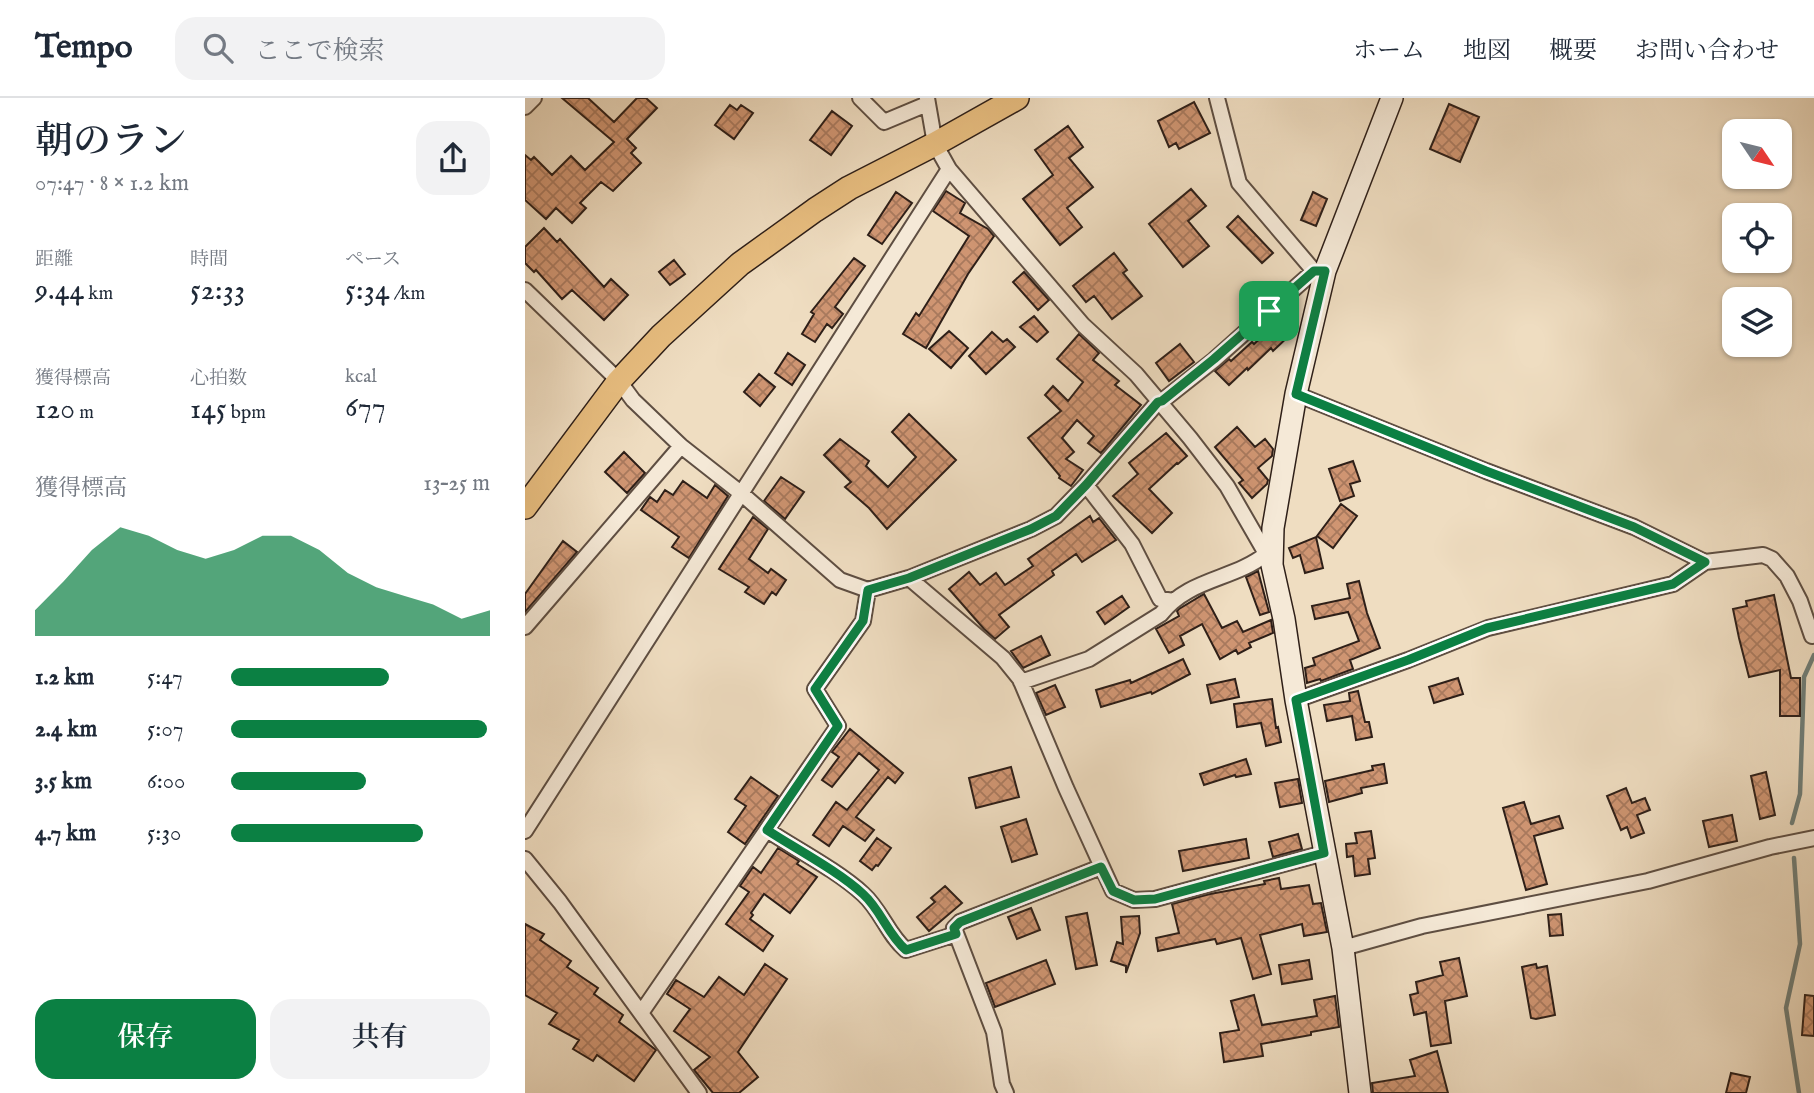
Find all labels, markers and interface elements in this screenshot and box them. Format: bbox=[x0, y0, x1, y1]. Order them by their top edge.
search box bbox=[175, 17, 665, 80]
text: Tempo bbox=[35, 27, 133, 69]
icon: search bbox=[199, 29, 237, 67]
text: ここで検索 bbox=[255, 35, 385, 68]
text: ホーム bbox=[1353, 36, 1425, 67]
text: 地図 bbox=[1463, 36, 1511, 67]
text: 概要 bbox=[1549, 36, 1597, 67]
text: お問い合わせ bbox=[1635, 36, 1779, 67]
text: 朝のラン bbox=[35, 119, 187, 167]
north arrow bbox=[1722, 119, 1792, 189]
map controls bbox=[1722, 119, 1792, 357]
button: share bbox=[416, 121, 490, 195]
text: 07:47 · 8 × 1.2 km bbox=[35, 169, 189, 198]
button: locate bbox=[1722, 203, 1792, 273]
text: 距離 bbox=[35, 248, 73, 272]
text: 時間 bbox=[190, 248, 228, 272]
text: ペース bbox=[345, 248, 401, 272]
text: 9.44 bbox=[35, 272, 84, 310]
text: 52:33 bbox=[190, 272, 245, 310]
text: 5:34 bbox=[345, 272, 390, 310]
pin bbox=[1239, 281, 1299, 341]
text: km bbox=[84, 282, 113, 306]
text: /km bbox=[390, 282, 425, 306]
button: layers bbox=[1722, 287, 1792, 357]
icon: arrive bbox=[1250, 292, 1288, 330]
text: kcal bbox=[345, 365, 377, 389]
text: 獲得標高 bbox=[35, 367, 111, 391]
text: 心拍数 bbox=[190, 367, 247, 391]
text: 677 bbox=[345, 389, 386, 427]
text: 120 bbox=[35, 391, 75, 429]
text: 145 bbox=[190, 391, 227, 429]
text: m bbox=[75, 401, 94, 425]
text: bpm bbox=[227, 401, 266, 425]
text: 13–25 m bbox=[423, 469, 490, 498]
text: 獲得標高 bbox=[35, 474, 127, 503]
text: 1.2 km bbox=[35, 663, 94, 692]
text: 5:47 bbox=[147, 663, 183, 692]
text: 2.4 km bbox=[35, 715, 97, 744]
text: 5:07 bbox=[147, 715, 183, 744]
text: 3.5 km bbox=[35, 767, 92, 796]
text: 6:00 bbox=[147, 767, 185, 796]
text: 4.7 km bbox=[35, 819, 96, 848]
text: 5:30 bbox=[147, 819, 181, 848]
button: 保存 bbox=[35, 999, 256, 1079]
button: 共有 bbox=[270, 999, 490, 1079]

